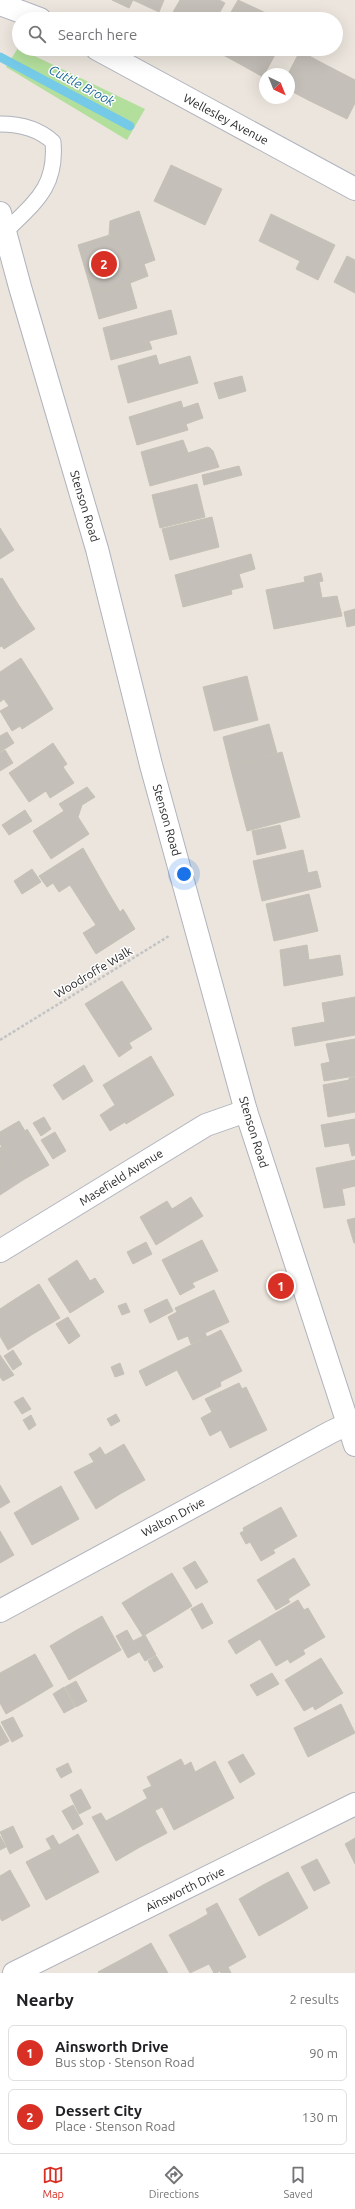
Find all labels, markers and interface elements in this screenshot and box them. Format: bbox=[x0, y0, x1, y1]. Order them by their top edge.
search box bbox=[12, 12, 343, 56]
icon: search bbox=[26, 23, 48, 45]
text: Search here bbox=[58, 26, 137, 43]
water label: Cuttle Brook bbox=[47, 62, 117, 108]
north arrow bbox=[259, 68, 295, 104]
street label: Wellesley Avenue bbox=[181, 91, 271, 147]
pin: 2 bbox=[91, 249, 117, 279]
street label: Stenson Road bbox=[68, 469, 102, 543]
street label: Stenson Road bbox=[151, 783, 183, 857]
your location bbox=[174, 864, 194, 884]
street label: Woodroffe Walk bbox=[52, 944, 134, 1000]
street label: Stenson Road bbox=[237, 1095, 271, 1169]
street label: Masefield Avenue bbox=[77, 1146, 165, 1208]
pin: 1 bbox=[268, 1271, 294, 1301]
street label: Walton Drive bbox=[139, 1495, 207, 1539]
street label: Ainsworth Drive bbox=[143, 1864, 227, 1914]
text: Nearby bbox=[16, 1990, 74, 2009]
text: 2 results bbox=[289, 1992, 339, 2006]
text: Ainsworth Drive bbox=[55, 2038, 169, 2055]
text: 1 bbox=[26, 2046, 34, 2060]
text: 90 m bbox=[309, 2046, 338, 2060]
text: Bus stop · Stenson Road bbox=[55, 2055, 195, 2069]
text: Dessert City bbox=[55, 2102, 142, 2119]
text: 2 bbox=[26, 2110, 34, 2124]
text: 130 m bbox=[302, 2110, 338, 2124]
text: Place · Stenson Road bbox=[55, 2119, 175, 2133]
tab: Map bbox=[42, 2164, 64, 2200]
tab: Directions bbox=[149, 2164, 199, 2200]
tab: Saved bbox=[283, 2164, 313, 2200]

